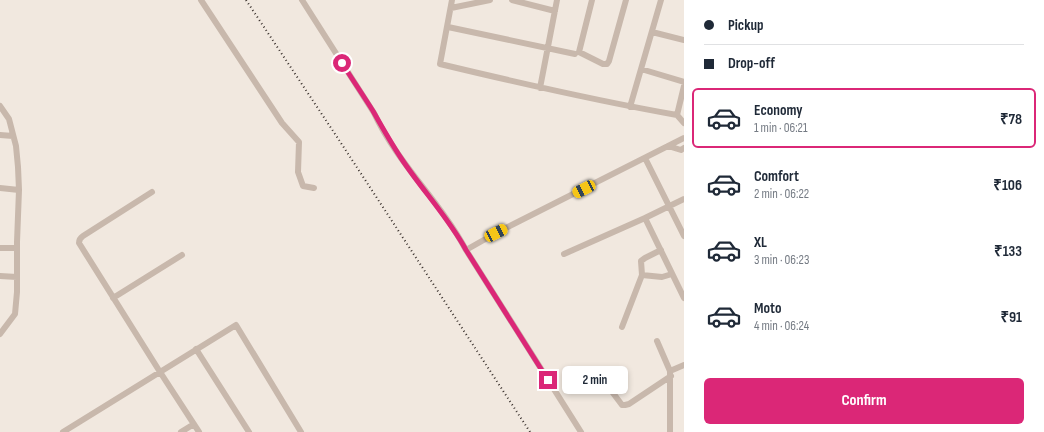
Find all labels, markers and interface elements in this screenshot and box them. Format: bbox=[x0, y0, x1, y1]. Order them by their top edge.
text: Pickup bbox=[728, 16, 764, 35]
route start bbox=[333, 54, 351, 72]
text: Drop-off bbox=[728, 54, 775, 73]
icon: car bbox=[706, 100, 742, 136]
text: Economy bbox=[754, 101, 803, 120]
text: ₹78 bbox=[1000, 110, 1022, 129]
text: 1 min · 06:21 bbox=[754, 120, 808, 136]
icon: car bbox=[706, 166, 742, 202]
text: Comfort bbox=[754, 167, 799, 186]
text: ₹106 bbox=[993, 176, 1022, 195]
car bbox=[571, 178, 597, 200]
text: 2 min · 06:22 bbox=[754, 186, 809, 202]
car bbox=[483, 222, 509, 244]
icon: car bbox=[706, 232, 742, 268]
text: XL bbox=[754, 233, 767, 252]
text: ₹133 bbox=[994, 242, 1022, 261]
text: 3 min · 06:23 bbox=[754, 252, 809, 268]
icon: car bbox=[706, 298, 742, 334]
text: Moto bbox=[754, 299, 781, 318]
text: ₹91 bbox=[1000, 308, 1022, 327]
text: 4 min · 06:24 bbox=[754, 318, 809, 334]
callout: 2 min bbox=[562, 366, 628, 394]
route end bbox=[539, 371, 557, 389]
text: 2 min bbox=[583, 372, 607, 388]
button: Confirm bbox=[704, 378, 1024, 424]

